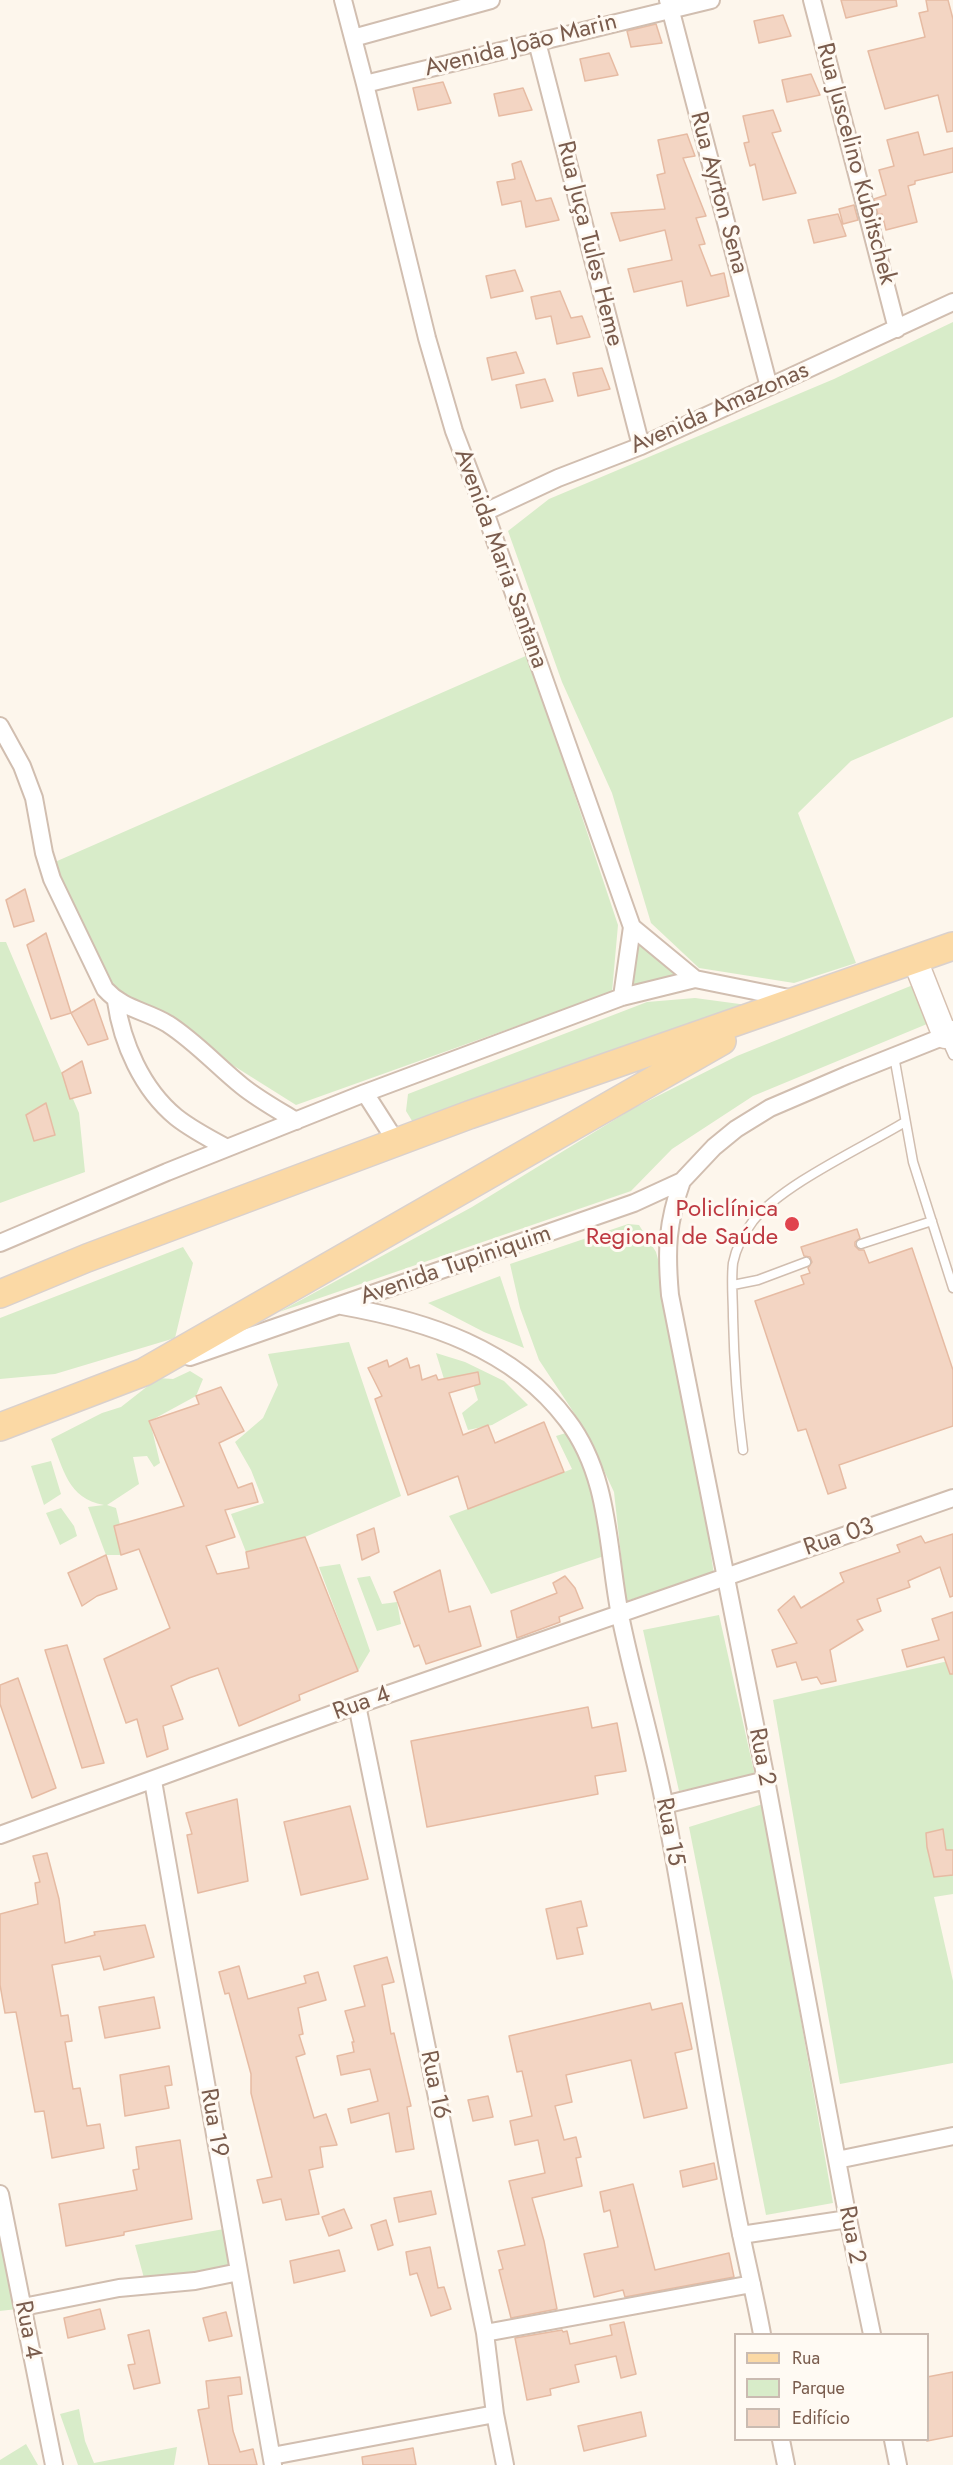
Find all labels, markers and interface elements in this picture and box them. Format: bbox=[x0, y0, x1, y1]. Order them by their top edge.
street label: Avenida João Marin bbox=[422, 8, 620, 84]
street label: Rua Juscelino Kubitschek bbox=[809, 40, 901, 288]
street label: Rua Ayrton Sena bbox=[683, 109, 753, 277]
street label: Rua Juça Tules Heme bbox=[550, 138, 628, 350]
street label: Avenida Amazonas bbox=[626, 357, 814, 461]
street label: Avenida Maria Santana bbox=[447, 445, 553, 673]
place label: Policlínica Regional de Saúde bbox=[586, 1196, 778, 1252]
marker: Policlínica Regional de Saúde bbox=[783, 1215, 801, 1233]
street label: Avenida Tupiniquim bbox=[357, 1220, 555, 1312]
street label: Rua 03 bbox=[800, 1513, 878, 1563]
street label: Rua 4 bbox=[329, 1680, 395, 1728]
street label: Rua 2 bbox=[741, 1726, 781, 1788]
street label: Rua 15 bbox=[648, 1795, 690, 1869]
street label: Rua 16 bbox=[413, 2048, 455, 2122]
street label: Rua 19 bbox=[193, 2086, 233, 2160]
street label: Rua 2 bbox=[831, 2204, 871, 2266]
street label: Rua 4 bbox=[7, 2298, 47, 2362]
legend bbox=[734, 2333, 929, 2441]
text: Rua bbox=[792, 2345, 820, 2371]
text: Parque bbox=[792, 2375, 845, 2401]
text: Edifício bbox=[792, 2405, 850, 2431]

